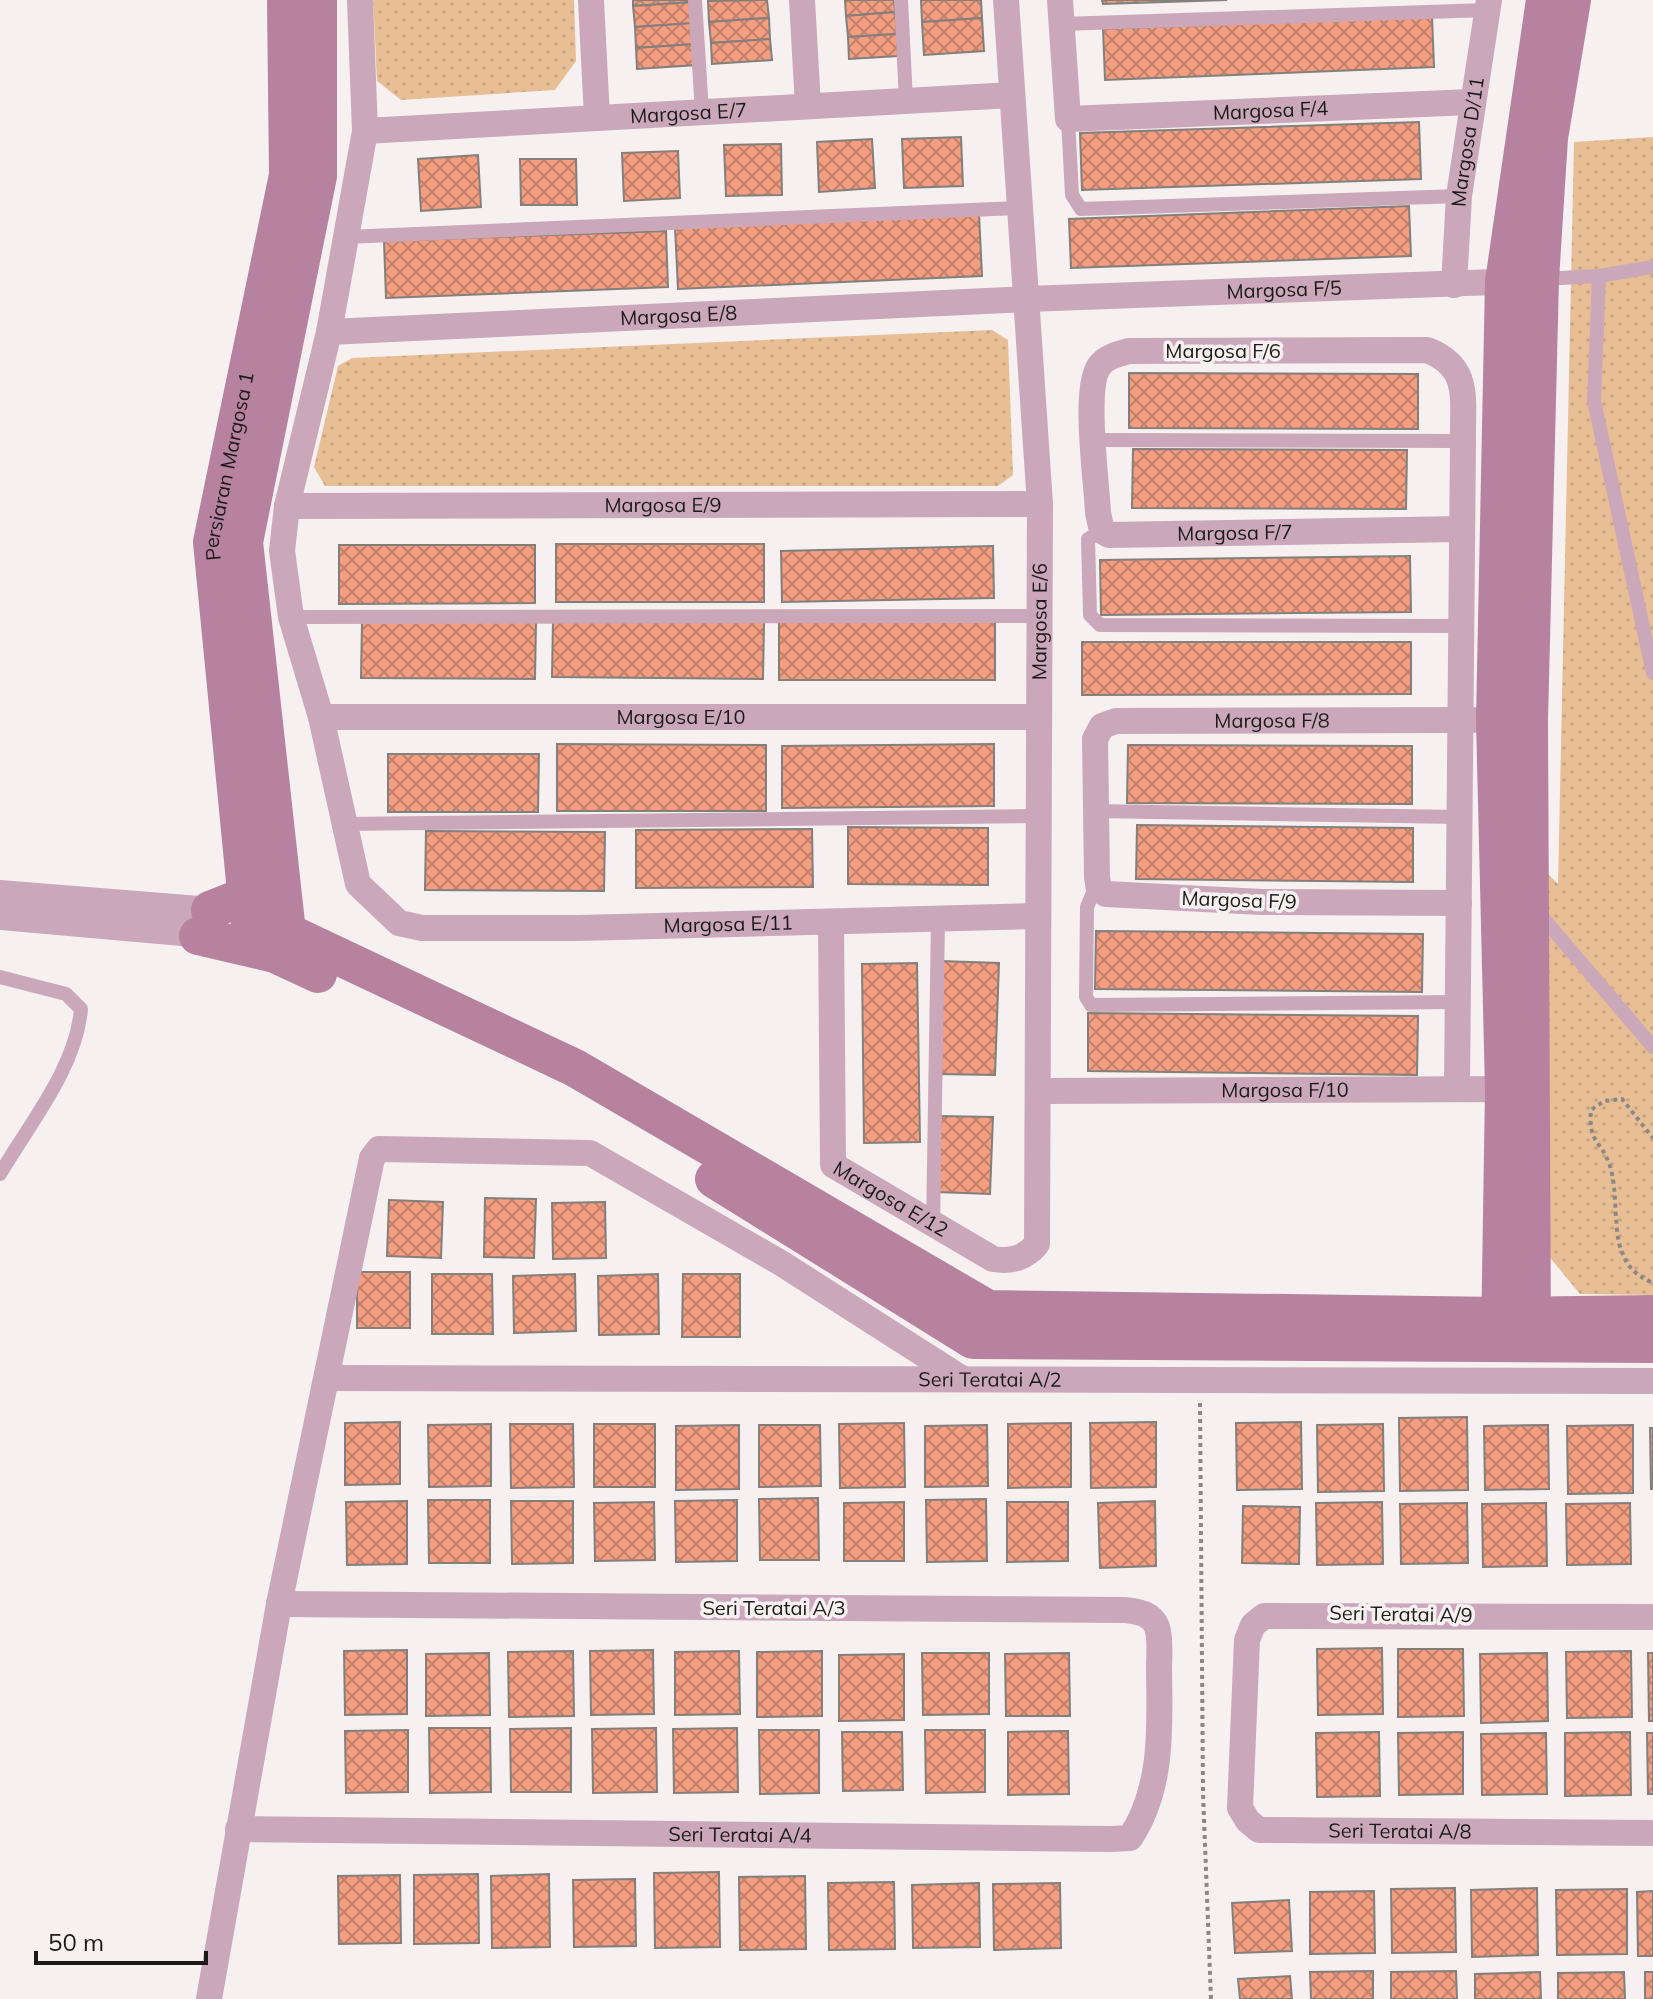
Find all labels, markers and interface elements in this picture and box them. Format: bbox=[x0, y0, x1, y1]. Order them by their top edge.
street label: Margosa D/11 bbox=[1445, 75, 1489, 208]
street label: Margosa F/4 bbox=[1212, 95, 1329, 125]
street label: Margosa E/7 bbox=[629, 97, 748, 128]
street label: Margosa F/5 bbox=[1226, 275, 1342, 304]
street label: Margosa E/8 bbox=[619, 300, 738, 330]
street label: Margosa F/6 bbox=[1165, 338, 1281, 363]
street label: Persiaran Margosa 1 bbox=[199, 369, 259, 562]
street label: Margosa E/9 bbox=[604, 492, 722, 517]
street label: Margosa F/7 bbox=[1177, 519, 1293, 546]
street label: Margosa E/6 bbox=[1026, 563, 1052, 680]
street label: Margosa E/10 bbox=[616, 704, 746, 729]
street label: Margosa F/8 bbox=[1214, 707, 1330, 733]
street label: Margosa F/9 bbox=[1181, 885, 1297, 914]
street label: Margosa E/11 bbox=[663, 909, 793, 938]
street label: Margosa F/10 bbox=[1221, 1077, 1349, 1102]
street label: Margosa E/12 bbox=[829, 1155, 953, 1242]
street label: Seri Teratai A/2 bbox=[918, 1366, 1062, 1392]
street label: Seri Teratai A/3 bbox=[702, 1595, 846, 1620]
street label: Seri Teratai A/9 bbox=[1329, 1600, 1473, 1627]
street label: Seri Teratai A/8 bbox=[1328, 1818, 1472, 1844]
street label: Seri Teratai A/4 bbox=[668, 1821, 812, 1848]
scale bar bbox=[36, 1915, 206, 1965]
text: 50 m bbox=[48, 1927, 104, 1957]

